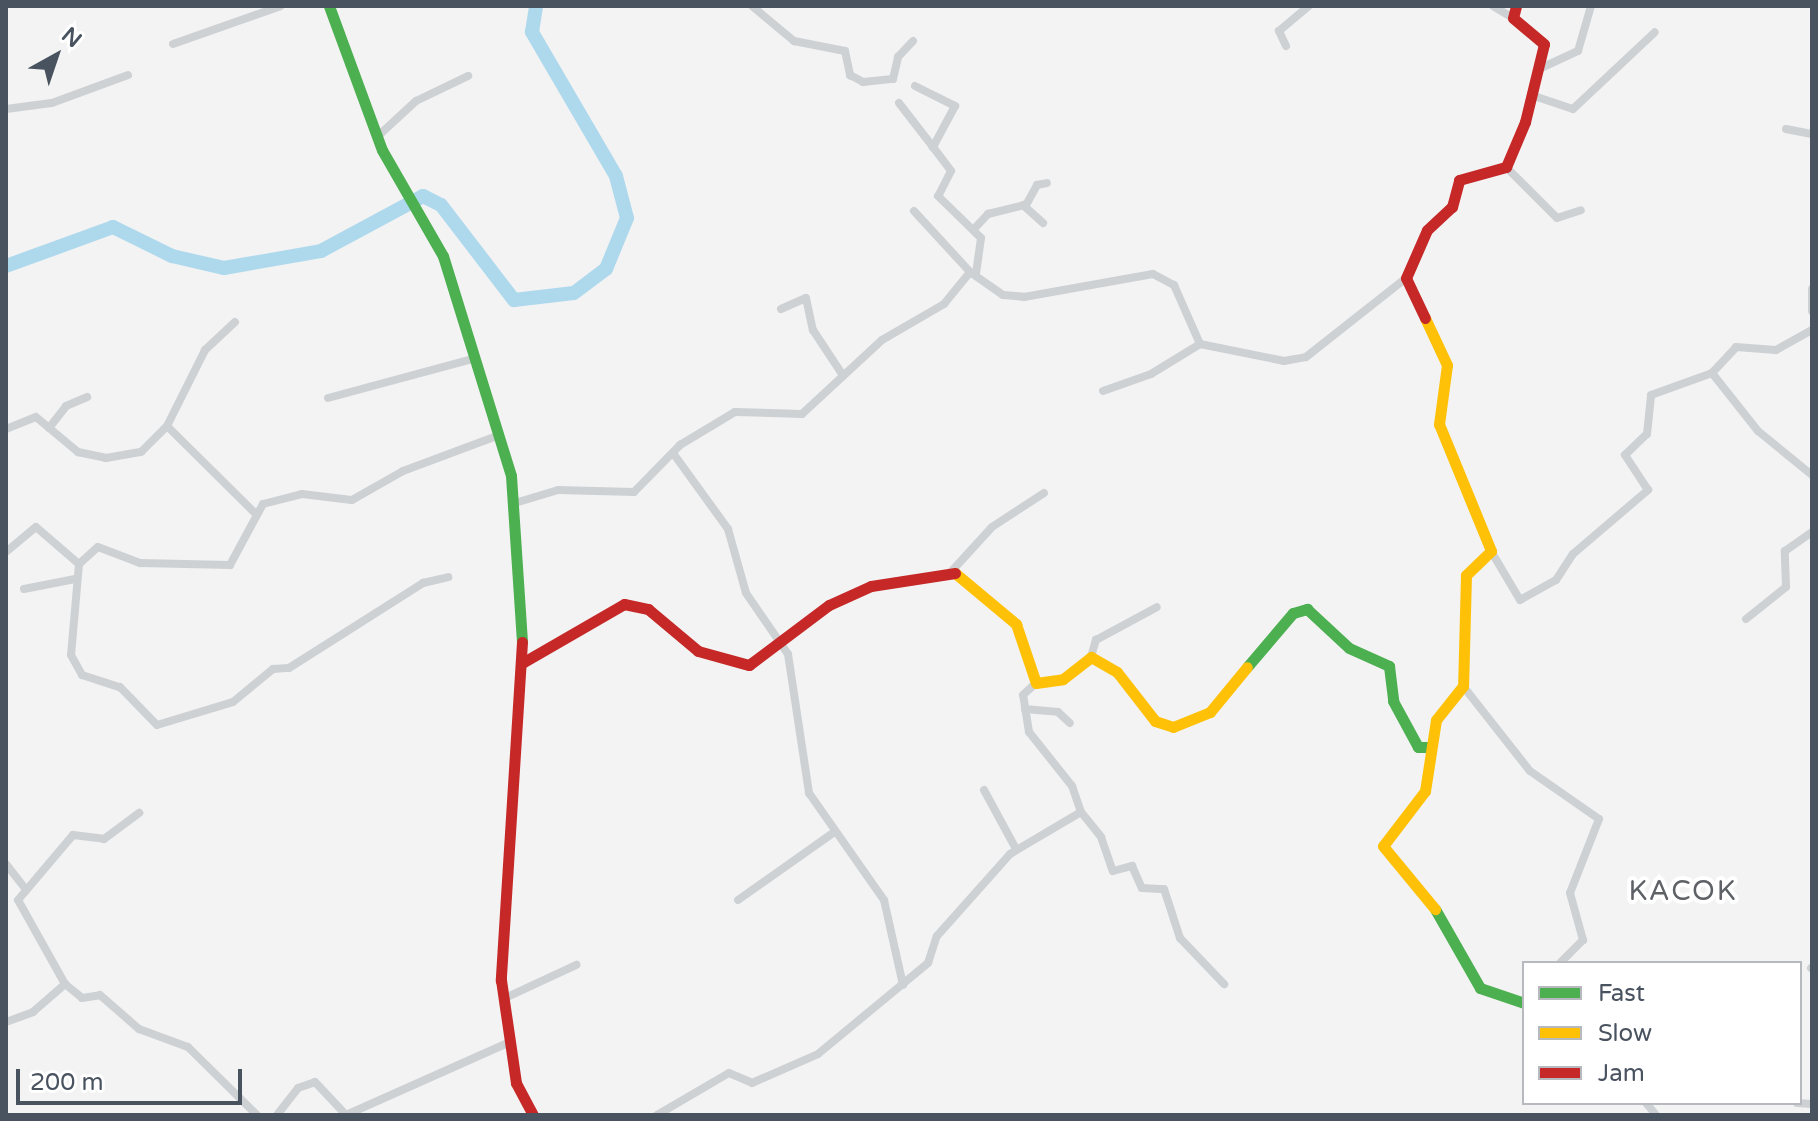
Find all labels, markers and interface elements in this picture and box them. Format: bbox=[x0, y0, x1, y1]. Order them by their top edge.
north arrow bbox=[16, 16, 96, 96]
text: N bbox=[56, 22, 87, 53]
district label: KACOK bbox=[1628, 874, 1738, 908]
legend bbox=[1522, 961, 1802, 1105]
text: Fast bbox=[1598, 979, 1645, 1008]
text: Slow bbox=[1598, 1019, 1652, 1048]
scale bar bbox=[20, 1053, 246, 1103]
text: Jam bbox=[1598, 1059, 1645, 1088]
text: 200 m bbox=[30, 1068, 104, 1097]

